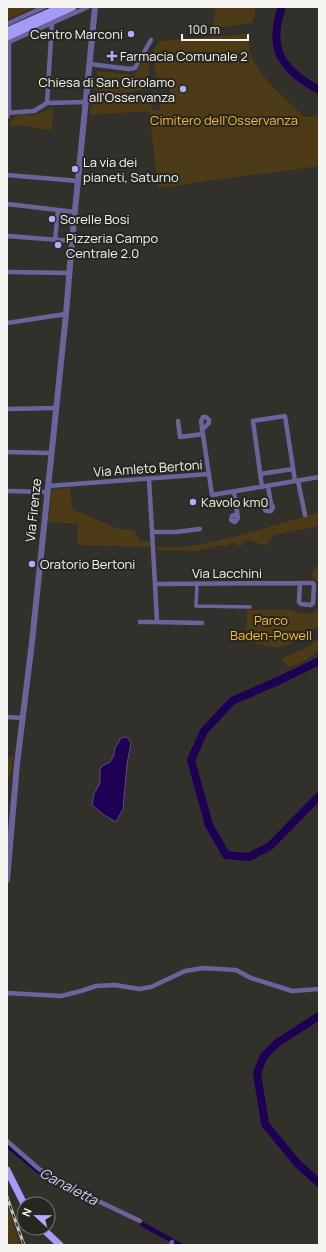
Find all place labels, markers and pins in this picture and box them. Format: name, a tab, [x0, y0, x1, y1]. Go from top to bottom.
place label: Centro Marconi	[30, 25, 123, 43]
marker: Centro Marconi	[126, 29, 136, 39]
place label: Farmacia Comunale 2	[120, 47, 248, 65]
marker: Farmacia Comunale 2	[107, 51, 117, 61]
place label: Chiesa di San Girolamo all'Osservanza	[38, 73, 175, 106]
marker: Chiesa di San Girolamo all'Osservanza	[178, 84, 188, 94]
place label: La via dei pianeti, Saturno	[83, 153, 179, 186]
marker: La via dei pianeti, Saturno	[70, 164, 80, 174]
place label: Sorelle Bosi	[60, 210, 130, 228]
marker: Sorelle Bosi	[47, 214, 57, 224]
place label: Pizzeria Campo Centrale 2.0	[66, 229, 159, 262]
marker: Pizzeria Campo Centrale 2.0	[53, 240, 63, 250]
place label: Kavolo km0	[201, 493, 269, 511]
marker: Kavolo km0	[188, 497, 198, 507]
place label: Oratorio Bertoni	[40, 555, 135, 573]
marker: Oratorio Bertoni	[27, 559, 37, 569]

